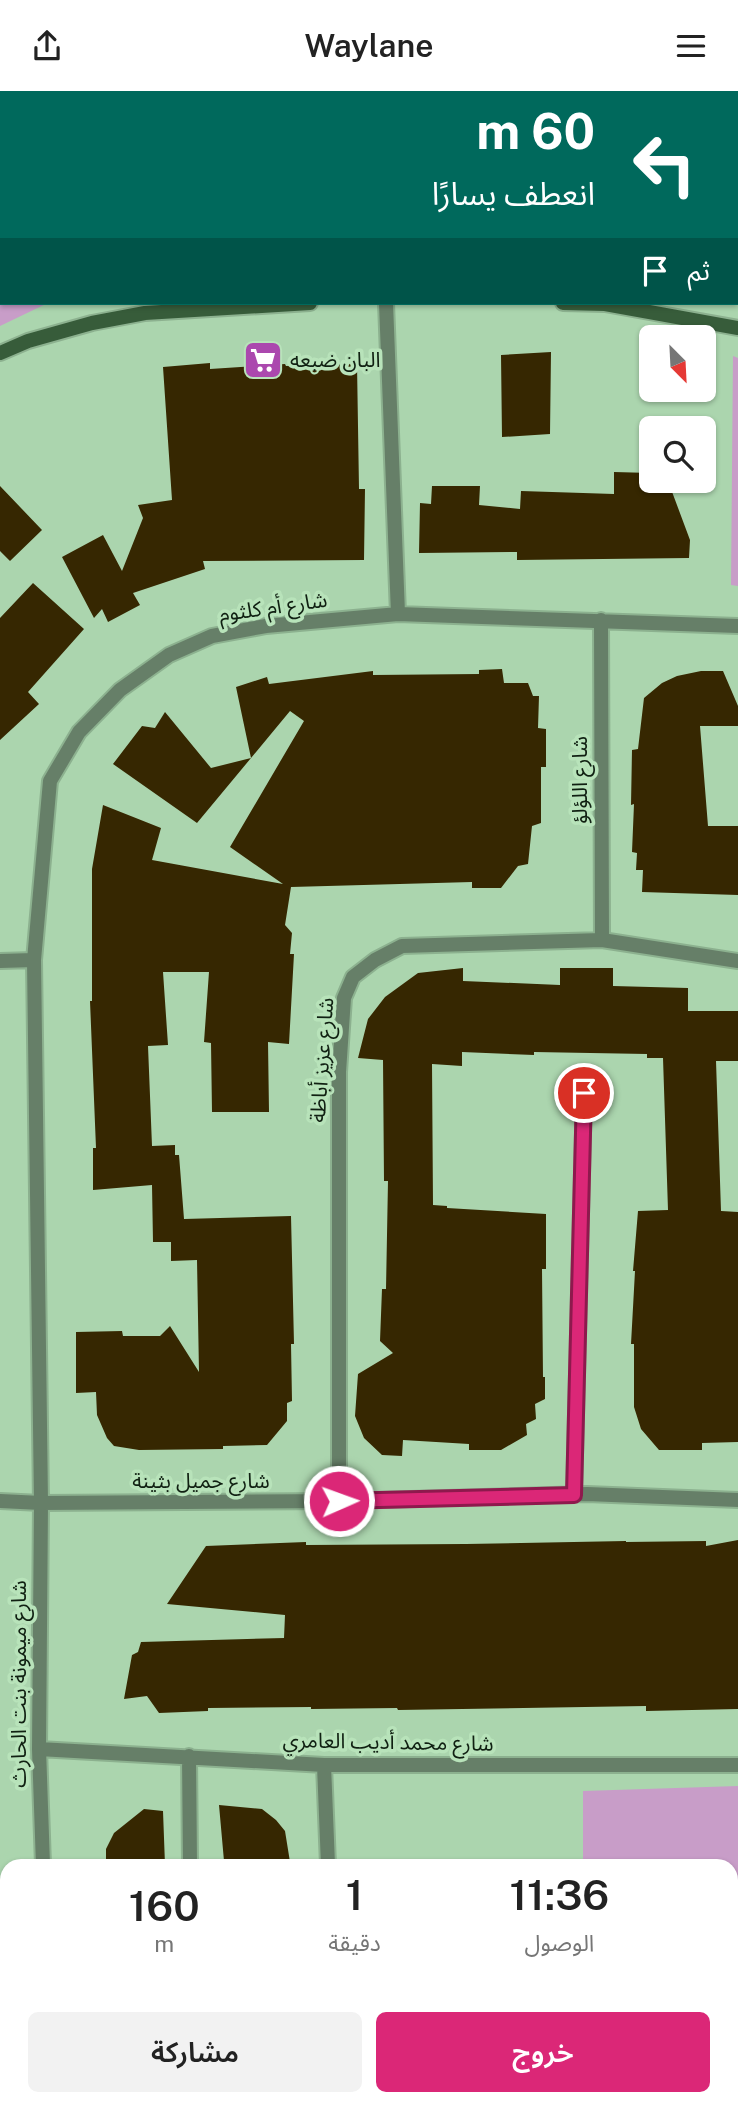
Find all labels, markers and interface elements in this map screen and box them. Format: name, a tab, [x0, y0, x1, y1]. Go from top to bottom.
icon: share	[28, 27, 66, 65]
text: Waylane	[304, 27, 434, 64]
icon: menu	[672, 27, 710, 65]
text: 60 m	[476, 102, 595, 160]
icon: left	[619, 119, 710, 210]
text: انعطف يسارًا	[432, 175, 595, 212]
icon: arrive	[636, 252, 674, 290]
text: ثم	[688, 255, 710, 286]
north arrow	[639, 325, 716, 403]
map controls	[639, 325, 716, 493]
supermarket icon: البان ضبعه	[242, 339, 284, 381]
place label: البان ضبعه	[290, 347, 381, 372]
button: search	[639, 416, 716, 493]
street label: شارع أم كلثوم	[217, 587, 329, 630]
street label: شارع اللؤلؤ	[567, 736, 595, 824]
street label: شارع عزيز أباظة	[305, 997, 341, 1123]
pin	[554, 1063, 614, 1123]
icon: arrive	[565, 1074, 603, 1112]
position arrow	[302, 1464, 376, 1538]
street label: شارع جميل بثينة	[132, 1468, 270, 1496]
street label: شارع ميمونة بنت الحارث	[6, 1580, 34, 1788]
street label: شارع محمد أديب العامري	[282, 1727, 494, 1760]
text: 1	[346, 1870, 363, 1919]
text: 11:36	[510, 1870, 609, 1919]
text: 160	[129, 1881, 200, 1930]
text: دقيقة	[328, 1929, 381, 1956]
text: الوصول	[524, 1929, 594, 1956]
text: m	[154, 1930, 174, 1957]
button: مشاركة	[28, 2012, 362, 2092]
button: خروج	[376, 2012, 710, 2092]

